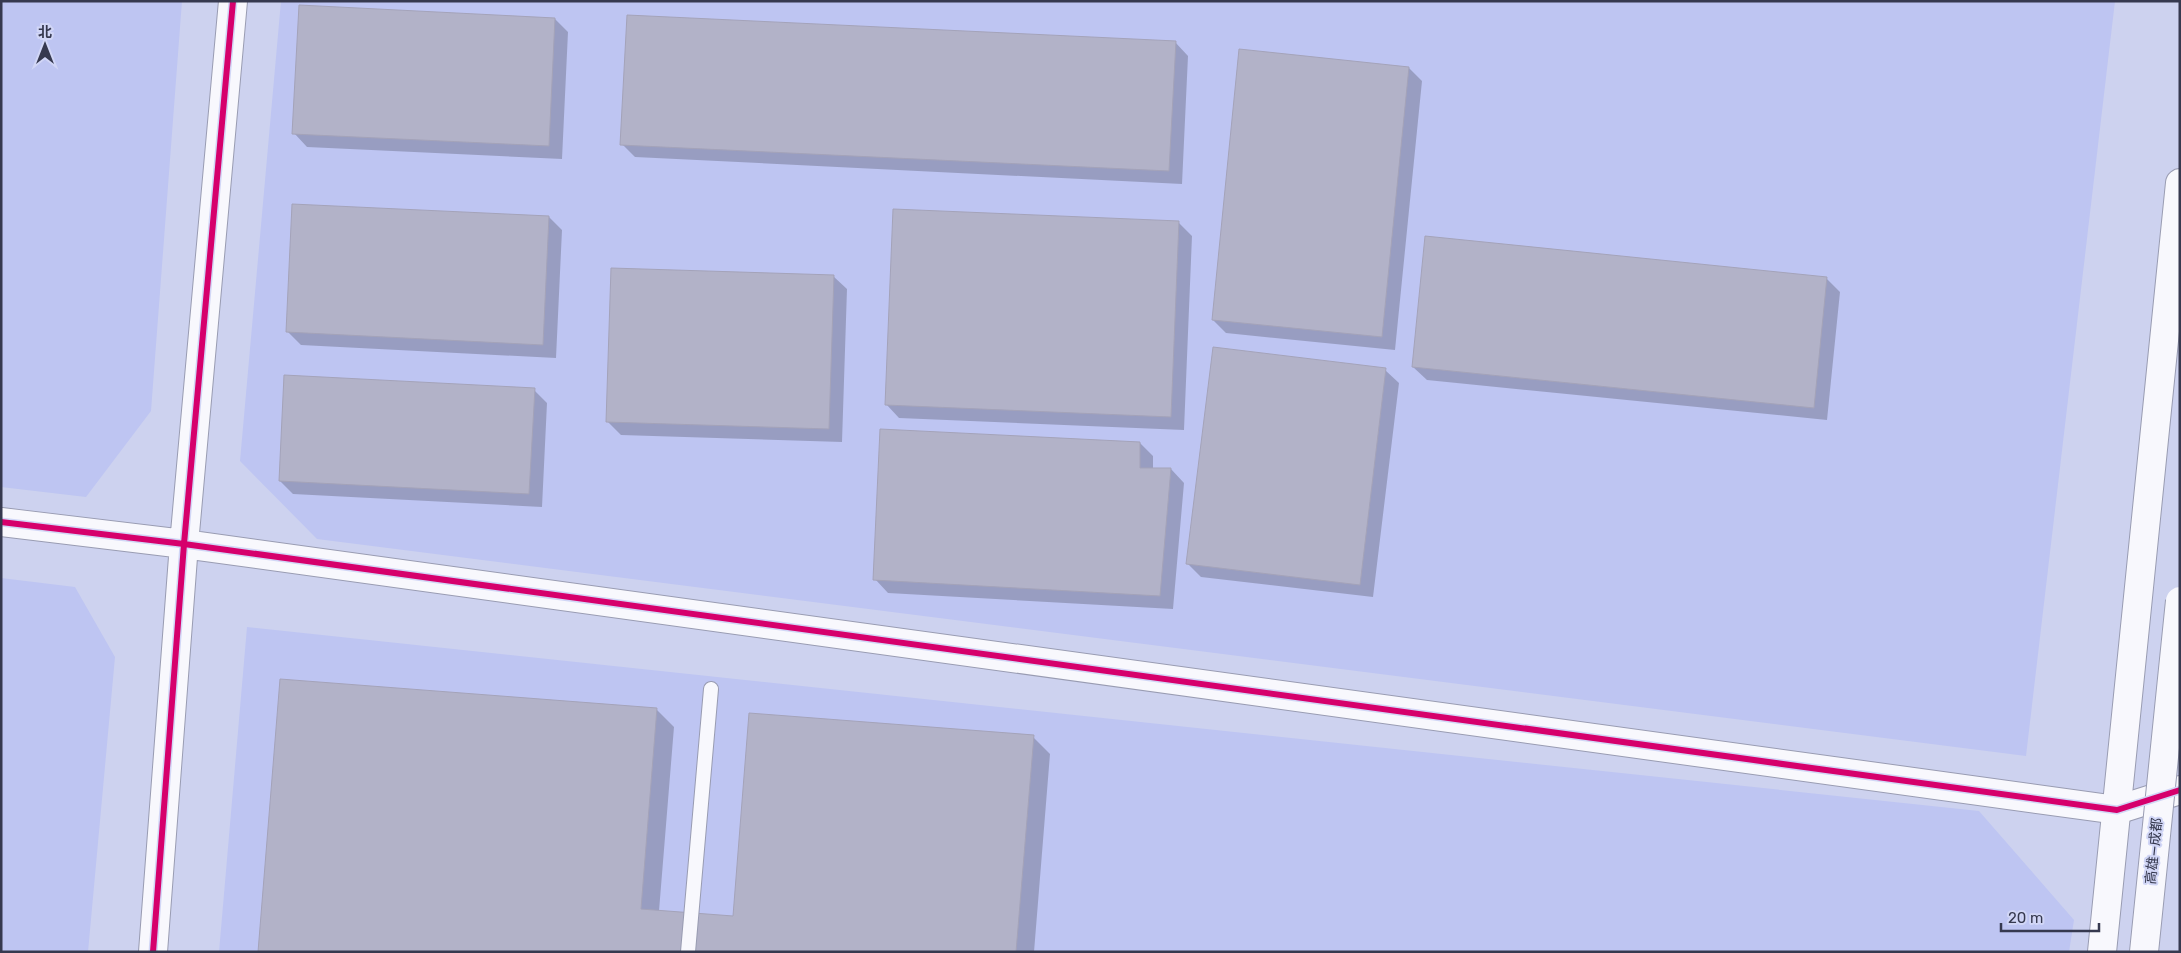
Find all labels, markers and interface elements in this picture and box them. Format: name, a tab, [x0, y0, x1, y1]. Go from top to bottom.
north arrow	[20, 20, 70, 70]
text: 北	[38, 24, 52, 41]
street label: 高雄—成都	[2142, 817, 2166, 885]
scale bar	[2001, 900, 2098, 932]
text: 20 m	[2008, 909, 2043, 927]

